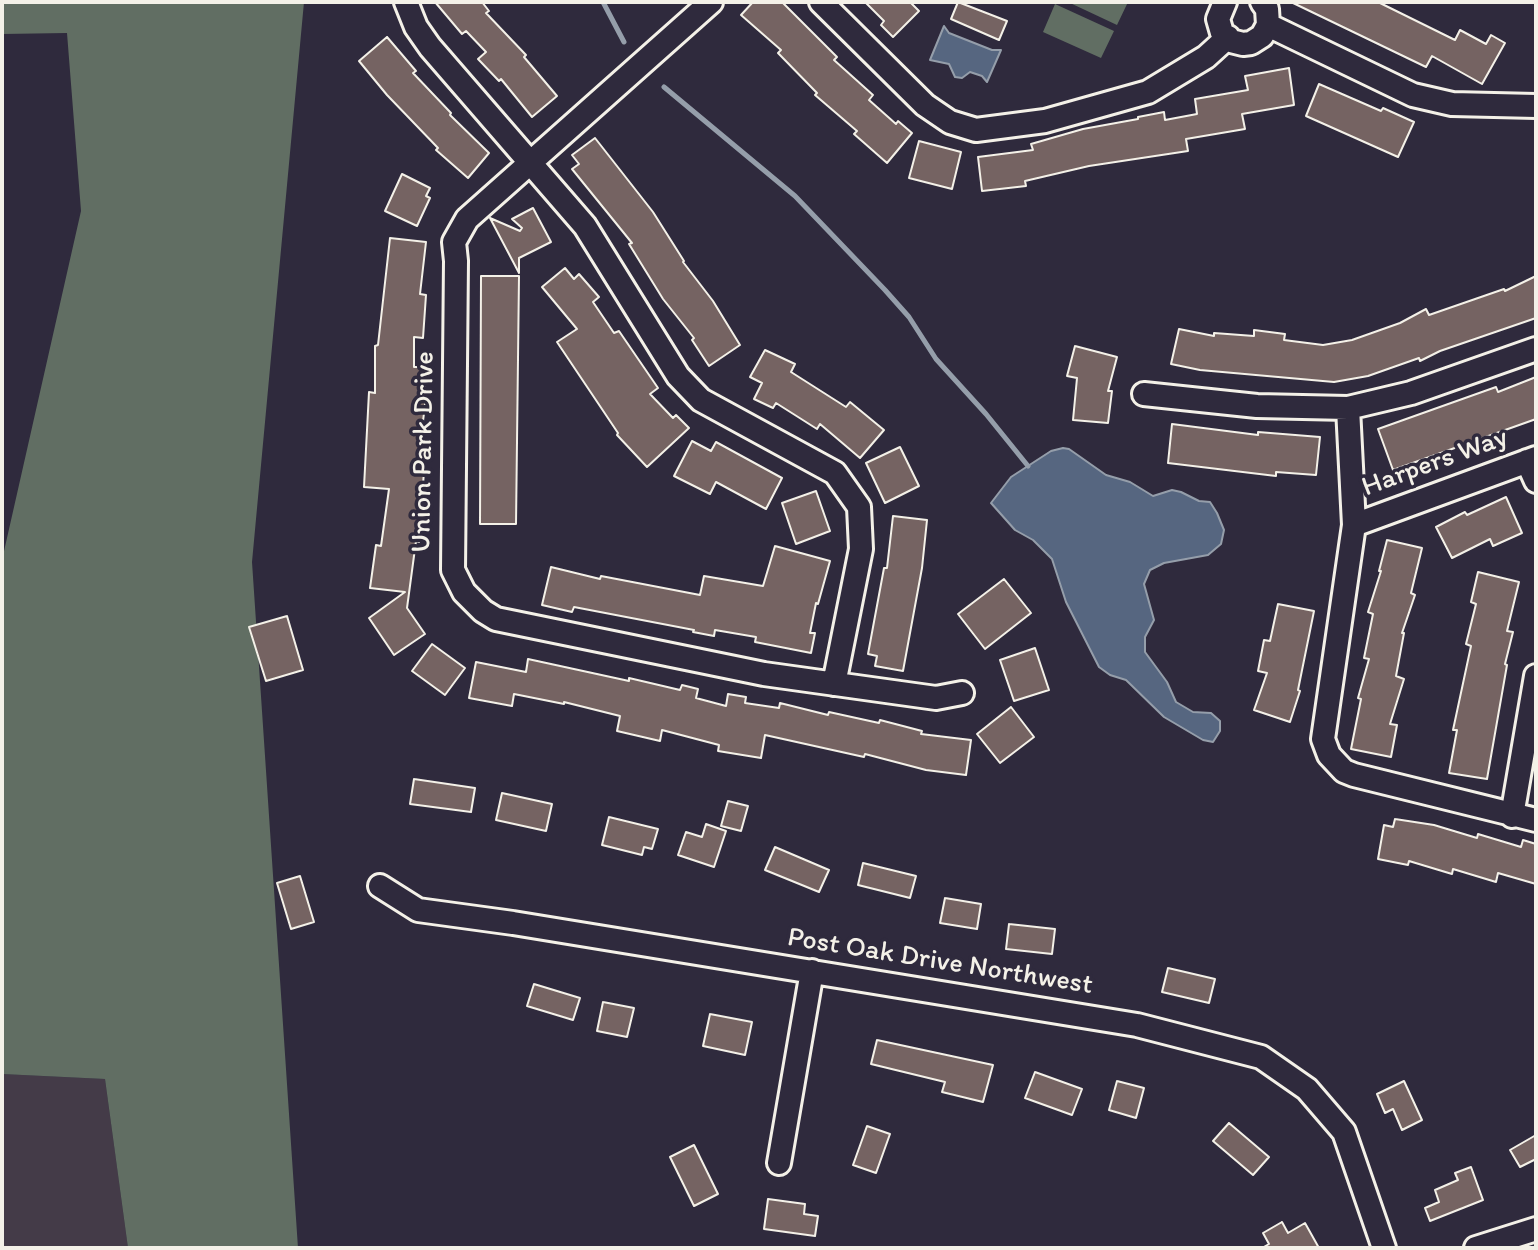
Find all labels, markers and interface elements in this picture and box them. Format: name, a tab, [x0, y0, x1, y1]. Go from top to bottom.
street label: Union Park Drive	[405, 351, 443, 553]
street label: Harpers Way	[1358, 421, 1512, 505]
street label: Post Oak Drive Northwest	[785, 921, 1095, 1003]

